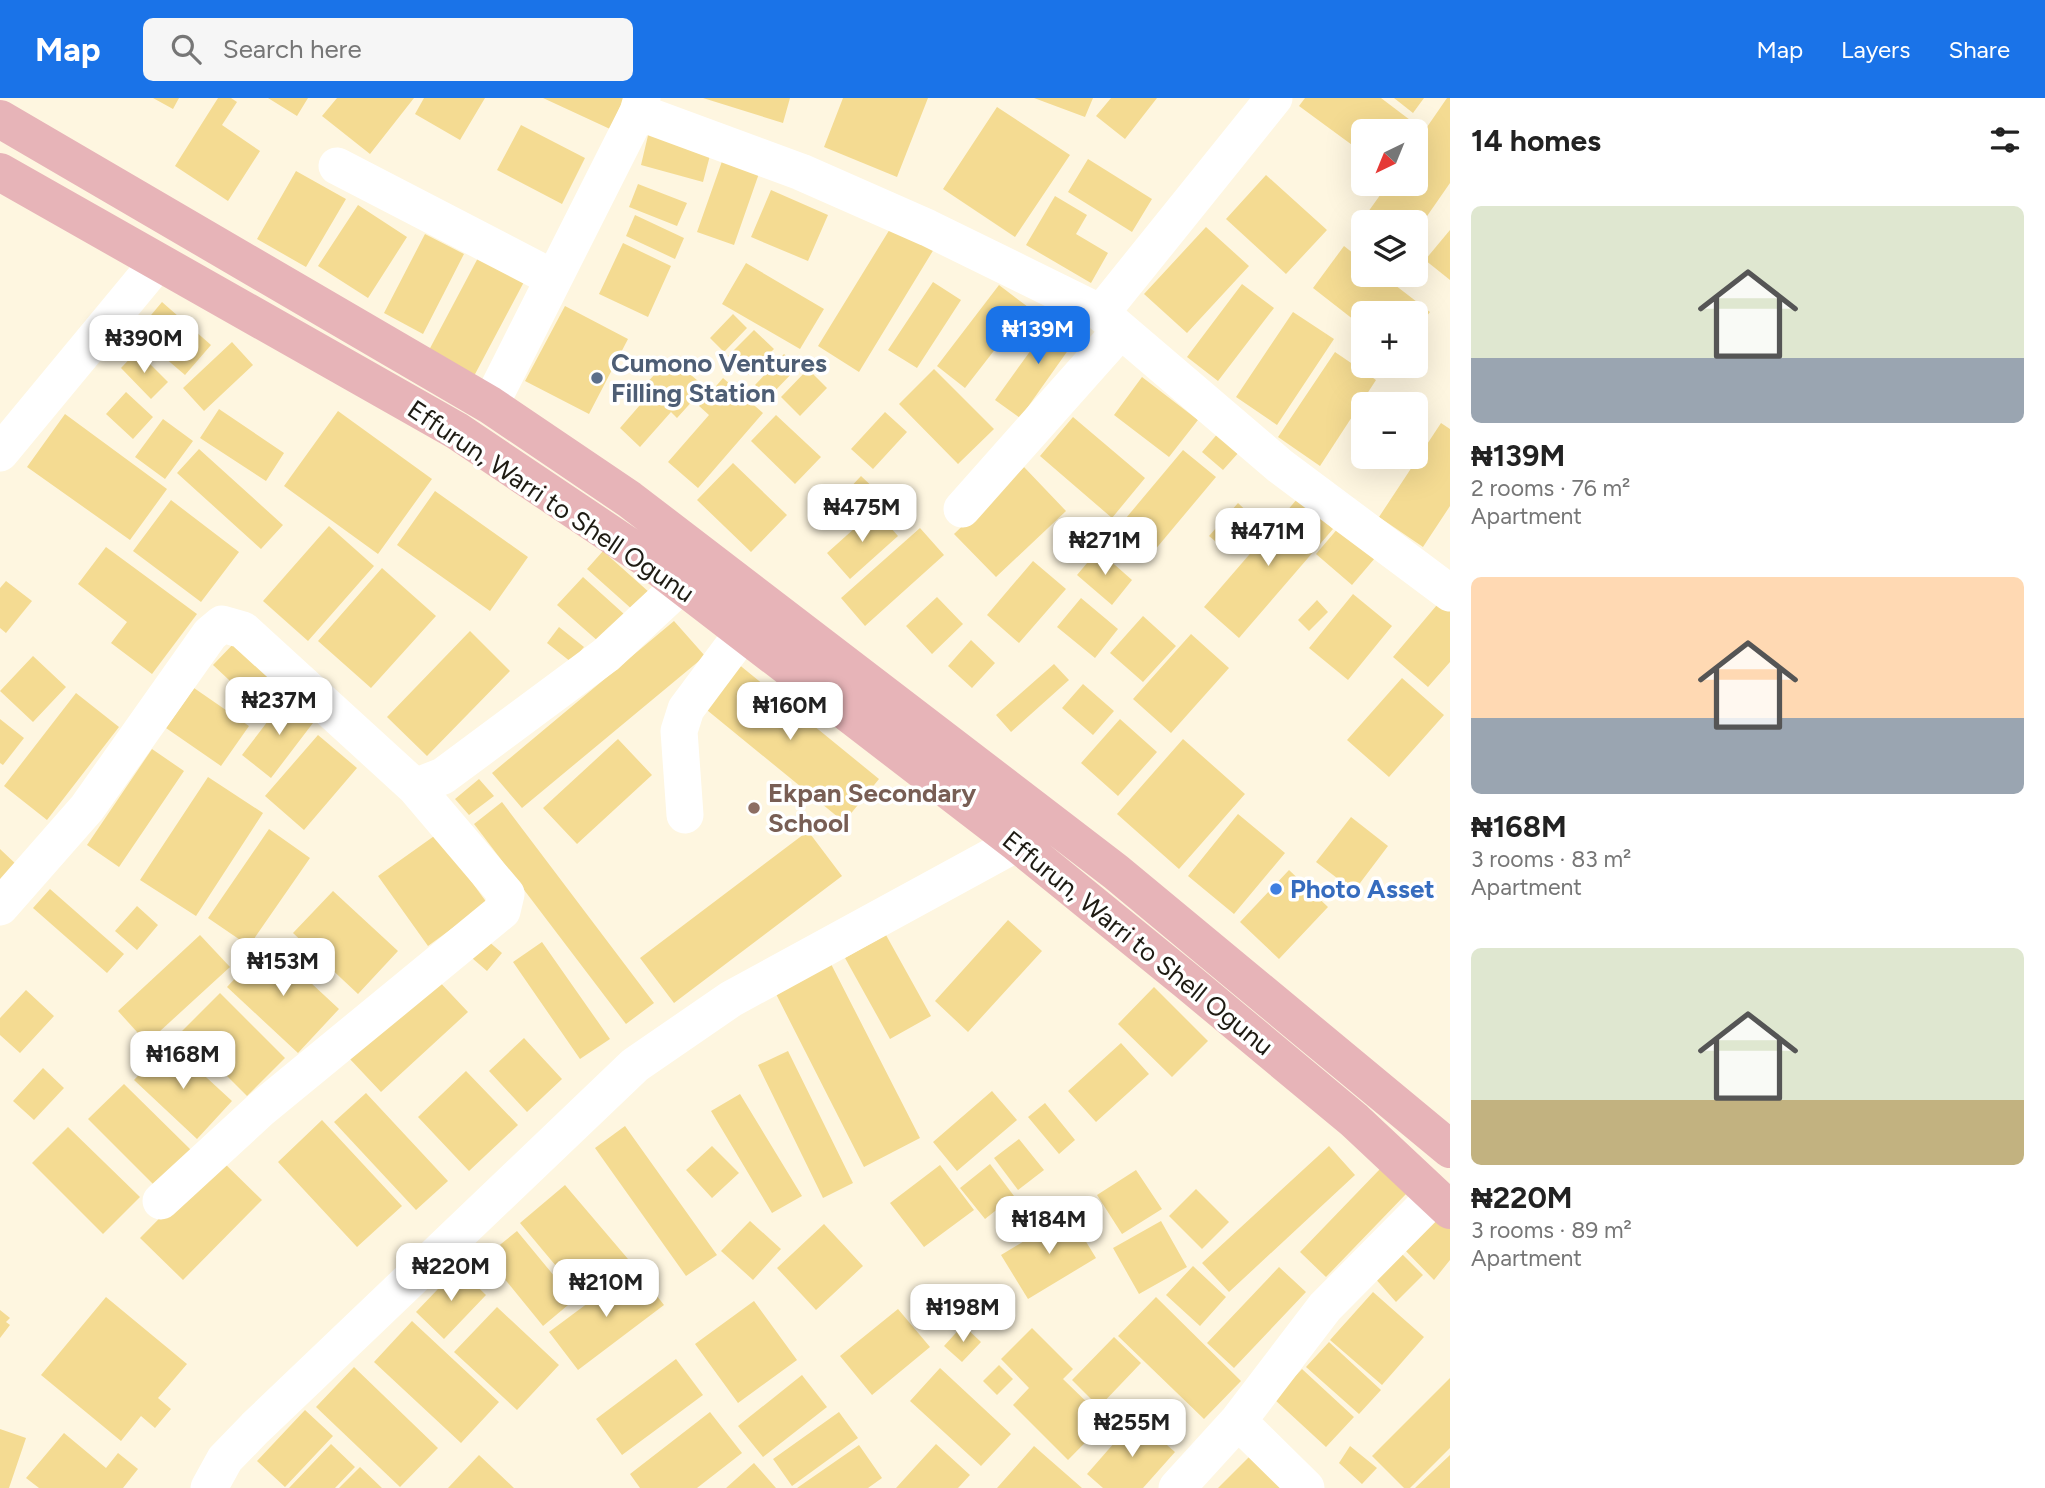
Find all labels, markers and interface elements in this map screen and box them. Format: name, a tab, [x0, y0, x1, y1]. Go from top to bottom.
search box	[143, 18, 633, 81]
text: Map	[35, 30, 101, 69]
icon: search	[167, 30, 205, 68]
text: Search here	[223, 33, 362, 65]
text: Map	[1756, 35, 1803, 64]
text: Layers	[1841, 35, 1910, 64]
text: Share	[1948, 35, 2010, 64]
north arrow	[1351, 119, 1428, 196]
map controls	[1351, 119, 1428, 469]
icon: filters	[1986, 121, 2024, 159]
text: 14 homes	[1471, 122, 1601, 159]
button: layers	[1351, 210, 1428, 287]
icon: home	[1685, 251, 1811, 377]
button: +	[1351, 301, 1428, 378]
pin: ₦139M	[989, 306, 1087, 366]
text: ₦139M	[1002, 315, 1074, 343]
pin: ₦390M	[95, 316, 193, 375]
text: ₦390M	[105, 324, 183, 352]
place label: Cumono Ventures Filling Station	[611, 347, 827, 409]
marker: Cumono Ventures Filling Station	[589, 370, 605, 386]
button: −	[1351, 392, 1428, 469]
street label: Effurun, Warri to Shell Ogunu	[401, 393, 701, 609]
text: ₦139M	[1471, 437, 1565, 474]
text: 2 rooms · 76 m²	[1471, 474, 1630, 502]
pin: ₦475M	[813, 484, 911, 544]
text: ₦475M	[823, 493, 901, 521]
text: Apartment	[1471, 502, 1582, 530]
pin: ₦471M	[1219, 508, 1317, 568]
text: ₦471M	[1231, 517, 1305, 545]
pin: ₦271M	[1056, 518, 1154, 577]
text: ₦271M	[1069, 526, 1141, 554]
icon: home	[1685, 622, 1811, 748]
pin: ₦237M	[230, 678, 328, 737]
pin: ₦160M	[741, 682, 839, 742]
text: ₦237M	[241, 686, 317, 714]
text: ₦160M	[753, 691, 827, 719]
place label: Ekpan Secondary School	[768, 777, 976, 839]
marker: Ekpan Secondary School	[746, 800, 762, 816]
text: ₦168M	[1471, 808, 1567, 845]
street label: Effurun, Warri to Shell Ogunu	[996, 824, 1280, 1062]
text: 3 rooms · 83 m²	[1471, 845, 1631, 873]
place label: Photo Asset	[1290, 873, 1435, 905]
text: Apartment	[1471, 873, 1582, 901]
marker: Photo Asset	[1268, 881, 1284, 897]
pin: ₦153M	[234, 939, 332, 998]
text: ₦153M	[247, 947, 319, 975]
icon: home	[1685, 993, 1811, 1119]
pin: ₦168M	[134, 1032, 232, 1091]
text: ₦168M	[146, 1040, 220, 1068]
text: ₦220M	[1471, 1179, 1573, 1216]
pin: ₦184M	[1000, 1196, 1098, 1256]
text: ₦184M	[1012, 1205, 1086, 1233]
text: 3 rooms · 89 m²	[1471, 1216, 1632, 1244]
pin: ₦220M	[402, 1244, 500, 1303]
text: Apartment	[1471, 1244, 1582, 1272]
text: ₦220M	[412, 1252, 490, 1280]
pin: ₦210M	[557, 1260, 655, 1319]
text: ₦210M	[569, 1268, 643, 1296]
pin: ₦198M	[914, 1284, 1012, 1344]
text: ₦198M	[926, 1293, 1000, 1321]
pin: ₦255M	[1083, 1400, 1181, 1459]
text: ₦255M	[1094, 1408, 1170, 1436]

